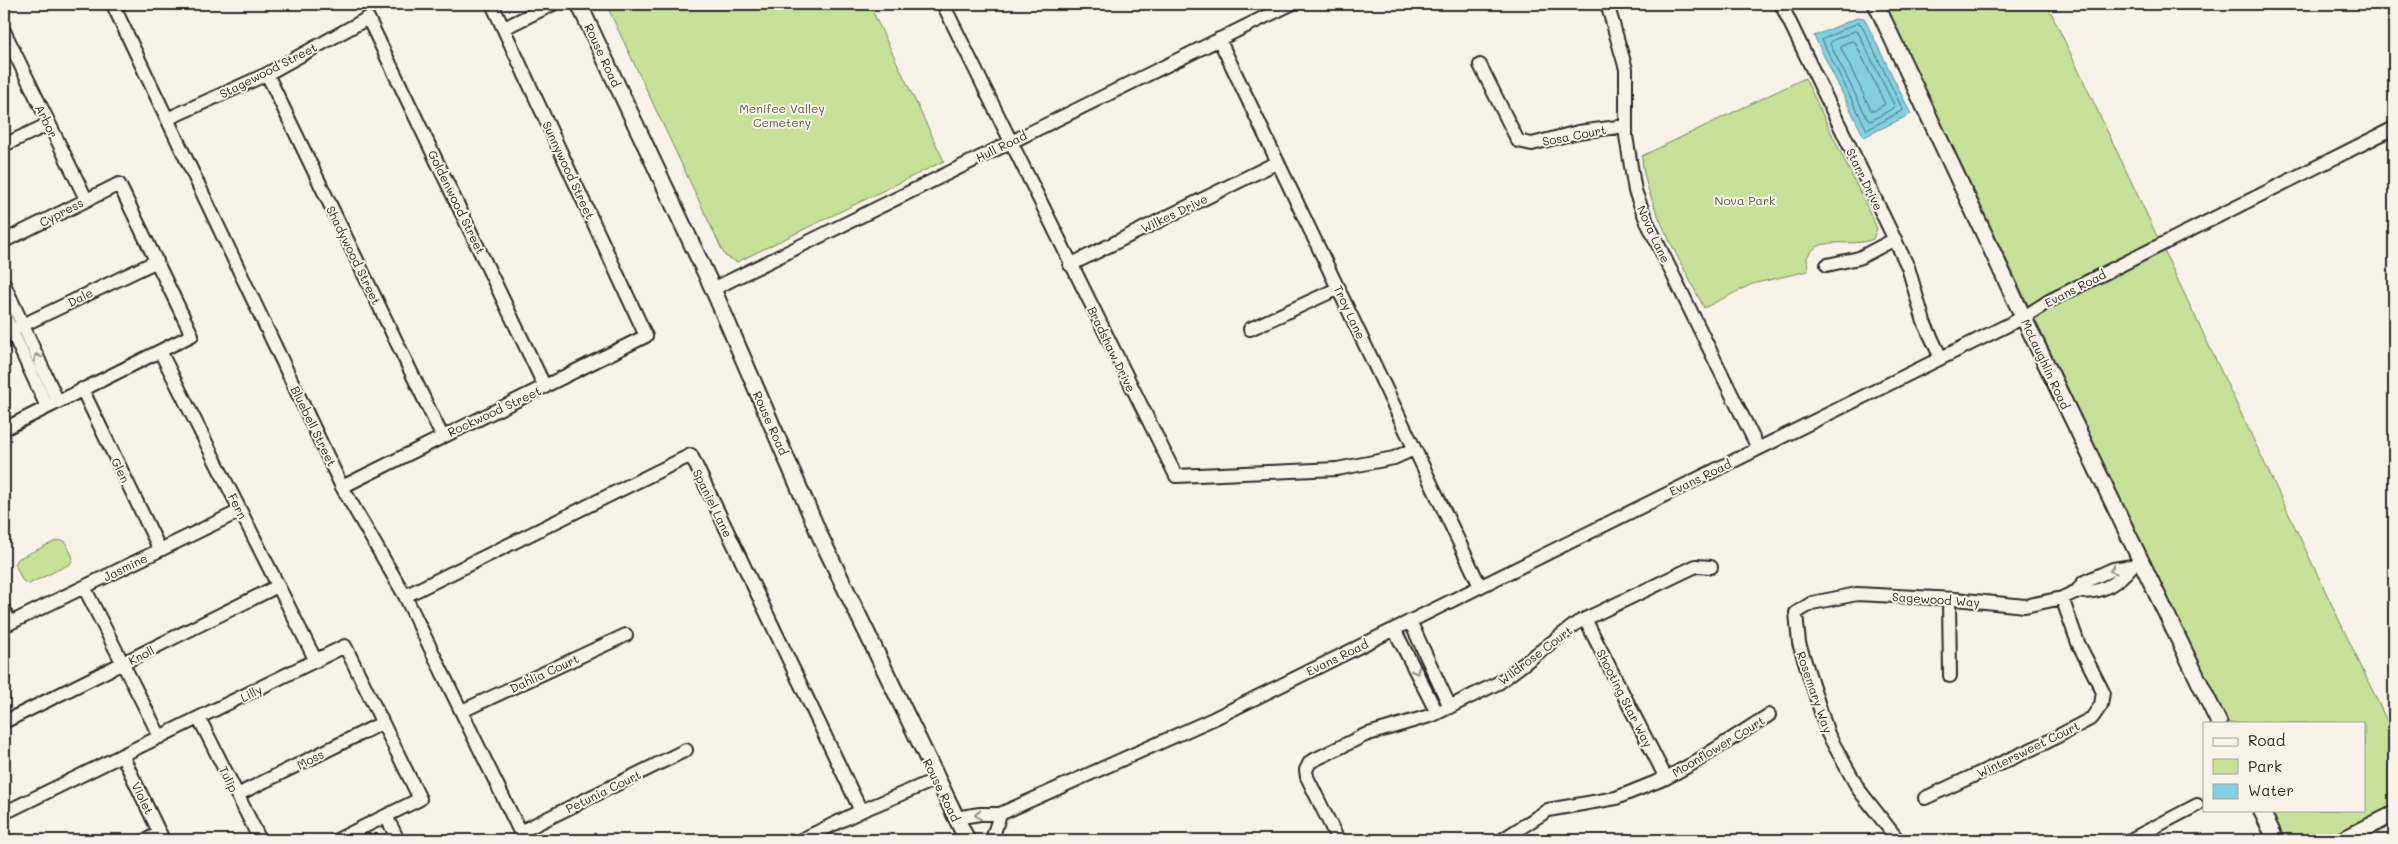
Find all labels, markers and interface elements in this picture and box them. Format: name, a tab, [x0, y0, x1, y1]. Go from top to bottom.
street label: Rouse Road	[581, 21, 625, 90]
street label: Stagewood Street	[217, 39, 319, 101]
park label: Menifee Valley Cemetery	[739, 100, 825, 130]
street label: Arbor	[32, 102, 62, 140]
street label: Sunnywood Street	[539, 119, 599, 221]
street label: Sosa Court	[1541, 121, 1607, 149]
street label: Hull Road	[973, 127, 1030, 165]
street label: Starr Drive	[1843, 145, 1887, 213]
street label: Goldenwood Street	[425, 147, 489, 257]
street label: Wilkes Drive	[1138, 190, 1210, 236]
park label: Nova Park	[1715, 192, 1775, 208]
street label: Cypress	[36, 194, 86, 230]
street label: Shadywood Street	[323, 203, 385, 307]
street label: Nova Lane	[1634, 203, 1674, 265]
street label: Evans Road	[2042, 266, 2109, 310]
street label: Troy Lane	[1331, 282, 1369, 342]
street label: Dale	[65, 284, 95, 310]
street label: Bradshaw Drive	[1084, 303, 1140, 395]
street label: McLaughlin Road	[2018, 316, 2074, 412]
one-way arrow	[33, 353, 44, 362]
street label: Rockwood Street	[445, 382, 543, 440]
street label: Bluebell Street	[288, 383, 340, 469]
street label: Rouse Road	[750, 389, 792, 458]
street label: Glen	[108, 455, 134, 485]
street label: Evans Road	[1666, 455, 1734, 499]
street label: Spaniel Lane	[690, 466, 736, 540]
street label: Fern	[225, 490, 251, 522]
street label: Jasmine	[100, 549, 150, 585]
one-way arrow	[2109, 565, 2118, 575]
street label: Sagewood Way	[1892, 588, 1980, 610]
street label: Wildrose Court	[1495, 622, 1575, 688]
street label: Evans Road	[1303, 635, 1371, 679]
street label: Knoll	[125, 642, 157, 668]
street label: Shooting Star Way	[1593, 646, 1657, 750]
street label: Rosemary Way	[1794, 649, 1836, 735]
street label: Dahlia Court	[507, 650, 581, 696]
one-way arrow	[1410, 666, 1420, 675]
street label: Lilly	[237, 681, 265, 705]
street label: Moonflower Court	[1669, 712, 1767, 780]
street label: Wintersweet Court	[1974, 717, 2082, 781]
legend	[2203, 722, 2366, 812]
text: Road	[2248, 730, 2285, 750]
street label: Moss	[294, 745, 326, 773]
street label: Rouse Road	[920, 756, 964, 825]
text: Park	[2248, 756, 2282, 776]
street label: Tulip	[216, 763, 242, 795]
street label: Petunia Court	[563, 766, 643, 816]
street label: Violet	[128, 779, 158, 817]
text: Water	[2248, 780, 2294, 800]
one-way arrow	[973, 809, 981, 820]

